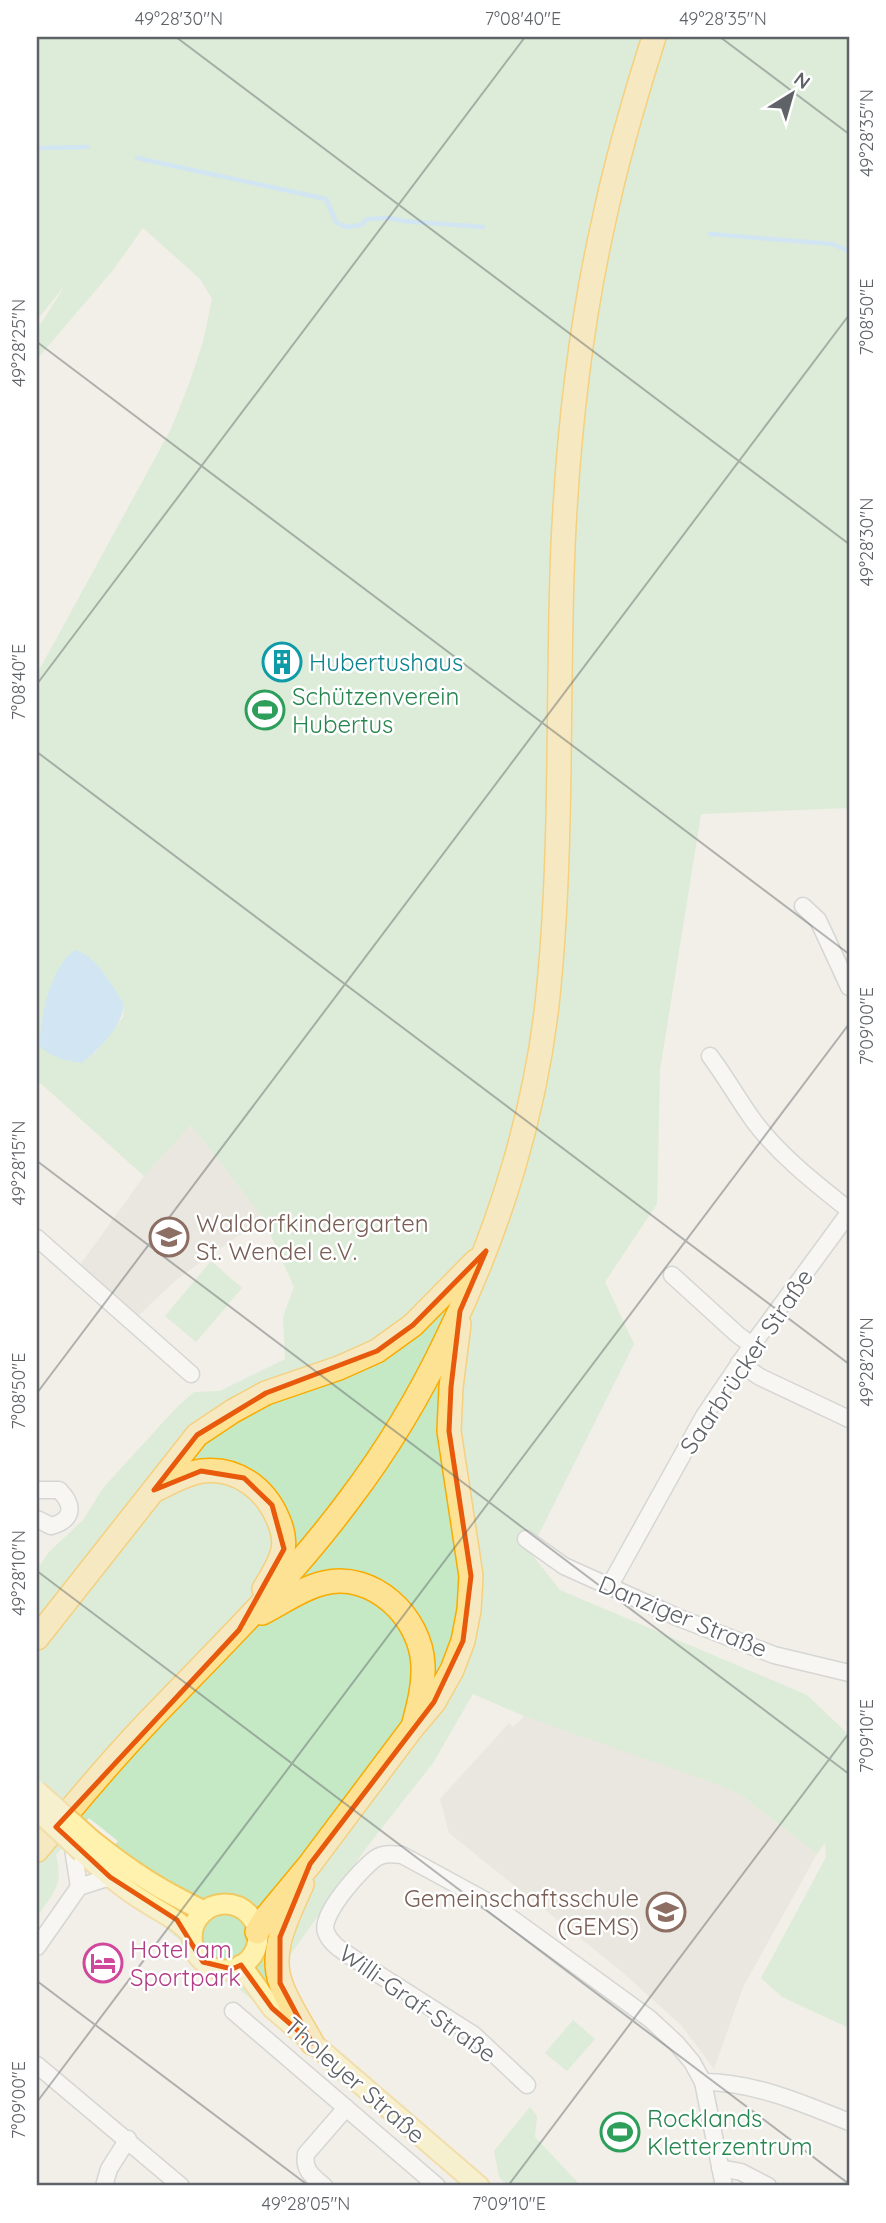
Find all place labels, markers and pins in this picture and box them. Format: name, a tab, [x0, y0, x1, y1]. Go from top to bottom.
building icon: Hubertushaus	[261, 641, 303, 683]
place label: Hubertushaus	[309, 647, 463, 677]
place label: Schützenverein Hubertus	[292, 681, 459, 739]
sports icon: Schützenverein Hubertus	[244, 689, 286, 731]
place label: Waldorfkindergarten St. Wendel e.V.	[196, 1208, 429, 1266]
school or university icon: Waldorfkindergarten St. Wendel e.V.	[148, 1216, 190, 1258]
place label: Gemeinschaftsschule (GEMS)	[404, 1883, 639, 1941]
school or university icon: Gemeinschaftsschule (GEMS)	[645, 1891, 687, 1933]
place label: Hotel am Sportpark	[130, 1934, 241, 1992]
hotel icon: Hotel am Sportpark	[82, 1942, 124, 1984]
place label: Rocklands Kletterzentrum	[647, 2103, 813, 2161]
sports icon: Rocklands Kletterzentrum	[599, 2111, 641, 2153]

